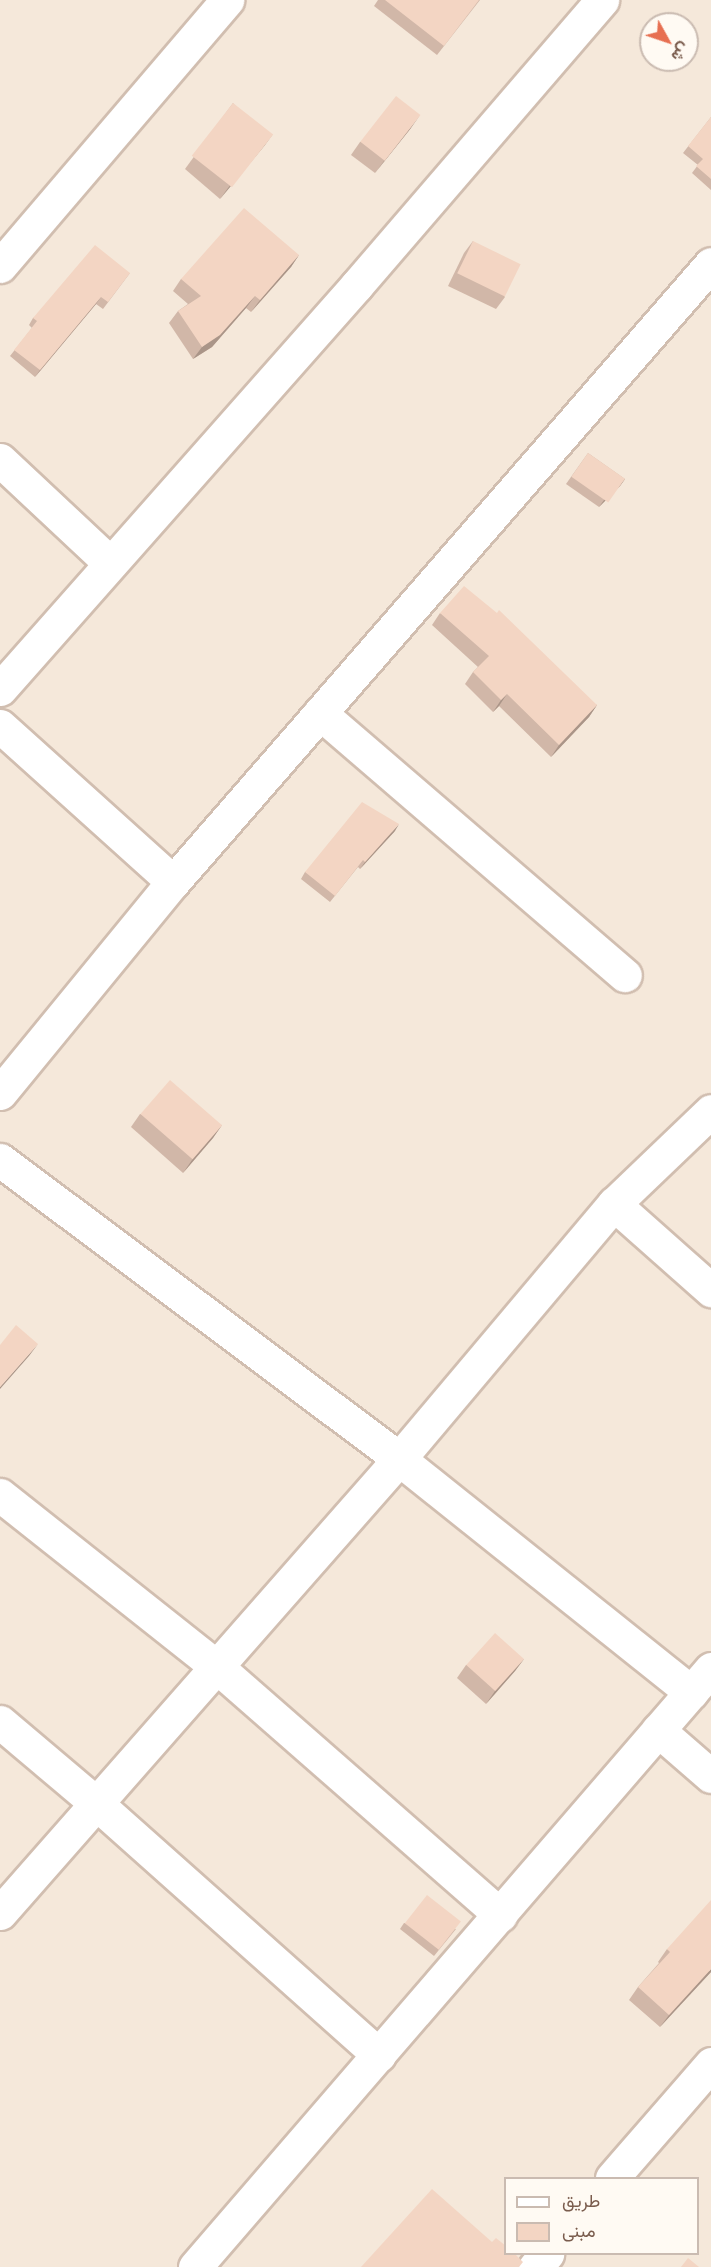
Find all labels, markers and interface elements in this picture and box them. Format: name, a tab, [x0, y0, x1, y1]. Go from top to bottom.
north arrow	[639, 12, 699, 72]
text: ش	[667, 38, 696, 67]
legend	[504, 2177, 699, 2255]
text: طريق	[562, 2188, 600, 2213]
text: مبنى	[562, 2218, 596, 2243]

